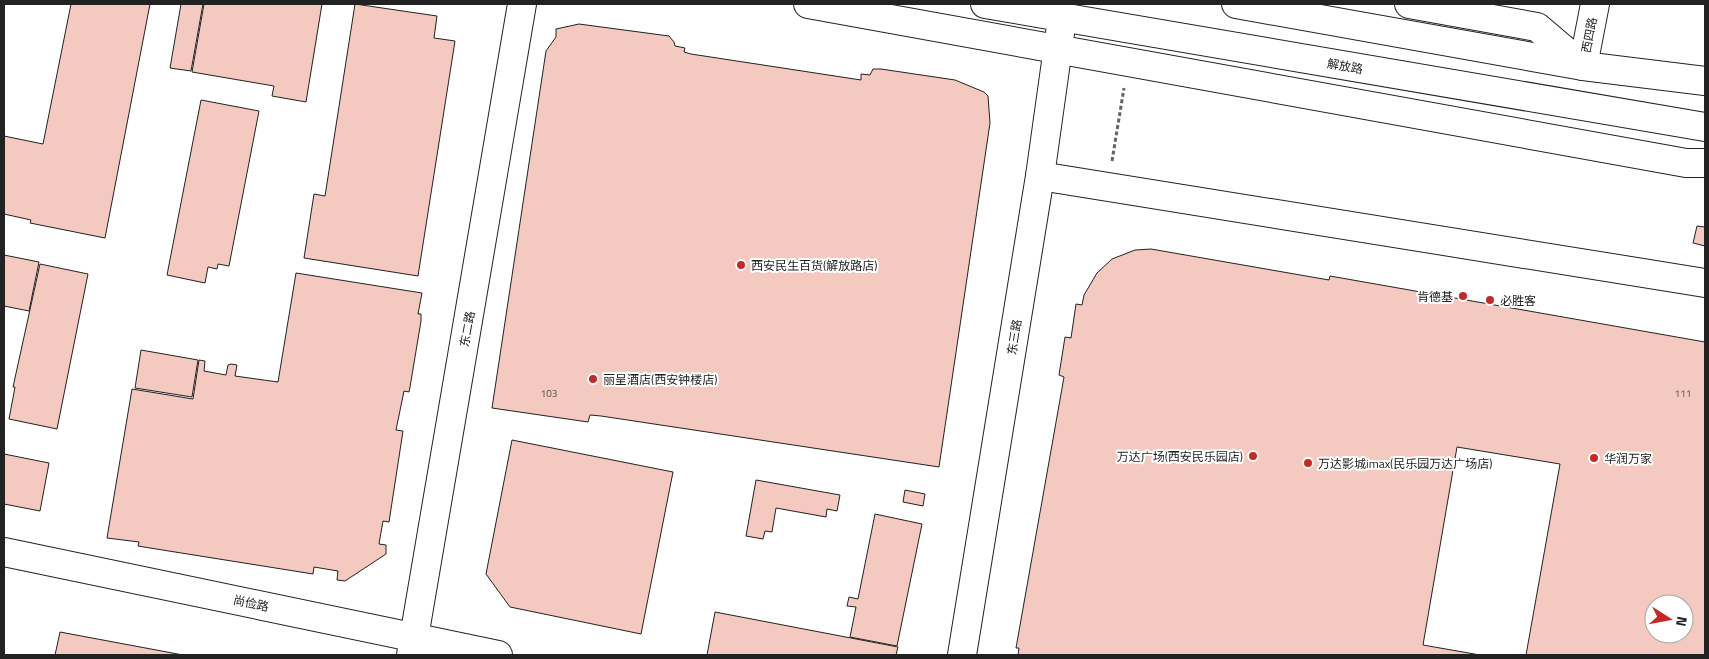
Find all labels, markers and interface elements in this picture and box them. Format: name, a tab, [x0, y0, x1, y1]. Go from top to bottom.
street label: 西四路	[1576, 16, 1602, 54]
street label: 解放路	[1326, 54, 1364, 78]
place label: 西安民生百货(解放路店)	[751, 256, 877, 275]
marker: 西安民生百货(解放路店)	[735, 259, 747, 271]
place label: 肯德基	[1417, 287, 1453, 306]
marker: 肯德基	[1457, 290, 1469, 302]
place label: 必胜客	[1500, 291, 1536, 310]
marker: 必胜客	[1484, 294, 1496, 306]
street label: 东二路	[455, 310, 479, 348]
street label: 东三路	[1002, 318, 1026, 356]
place label: 丽呈酒店(西安钟楼店)	[603, 370, 717, 389]
marker: 丽呈酒店(西安钟楼店)	[587, 373, 599, 385]
house number: 103	[541, 386, 557, 401]
house number: 111	[1675, 386, 1691, 401]
place label: 万达广场(西安民乐园店)	[1117, 447, 1243, 466]
place label: 华润万家	[1604, 449, 1652, 468]
marker: 万达广场(西安民乐园店)	[1247, 450, 1259, 462]
marker: 华润万家	[1588, 452, 1600, 464]
place label: 万达影城imax(民乐园万达广场店)	[1318, 454, 1492, 473]
marker: 万达影城imax(民乐园万达广场店)	[1302, 457, 1314, 469]
street label: 尚俭路	[231, 590, 271, 616]
north arrow	[1644, 594, 1694, 644]
text: N	[1671, 615, 1693, 628]

